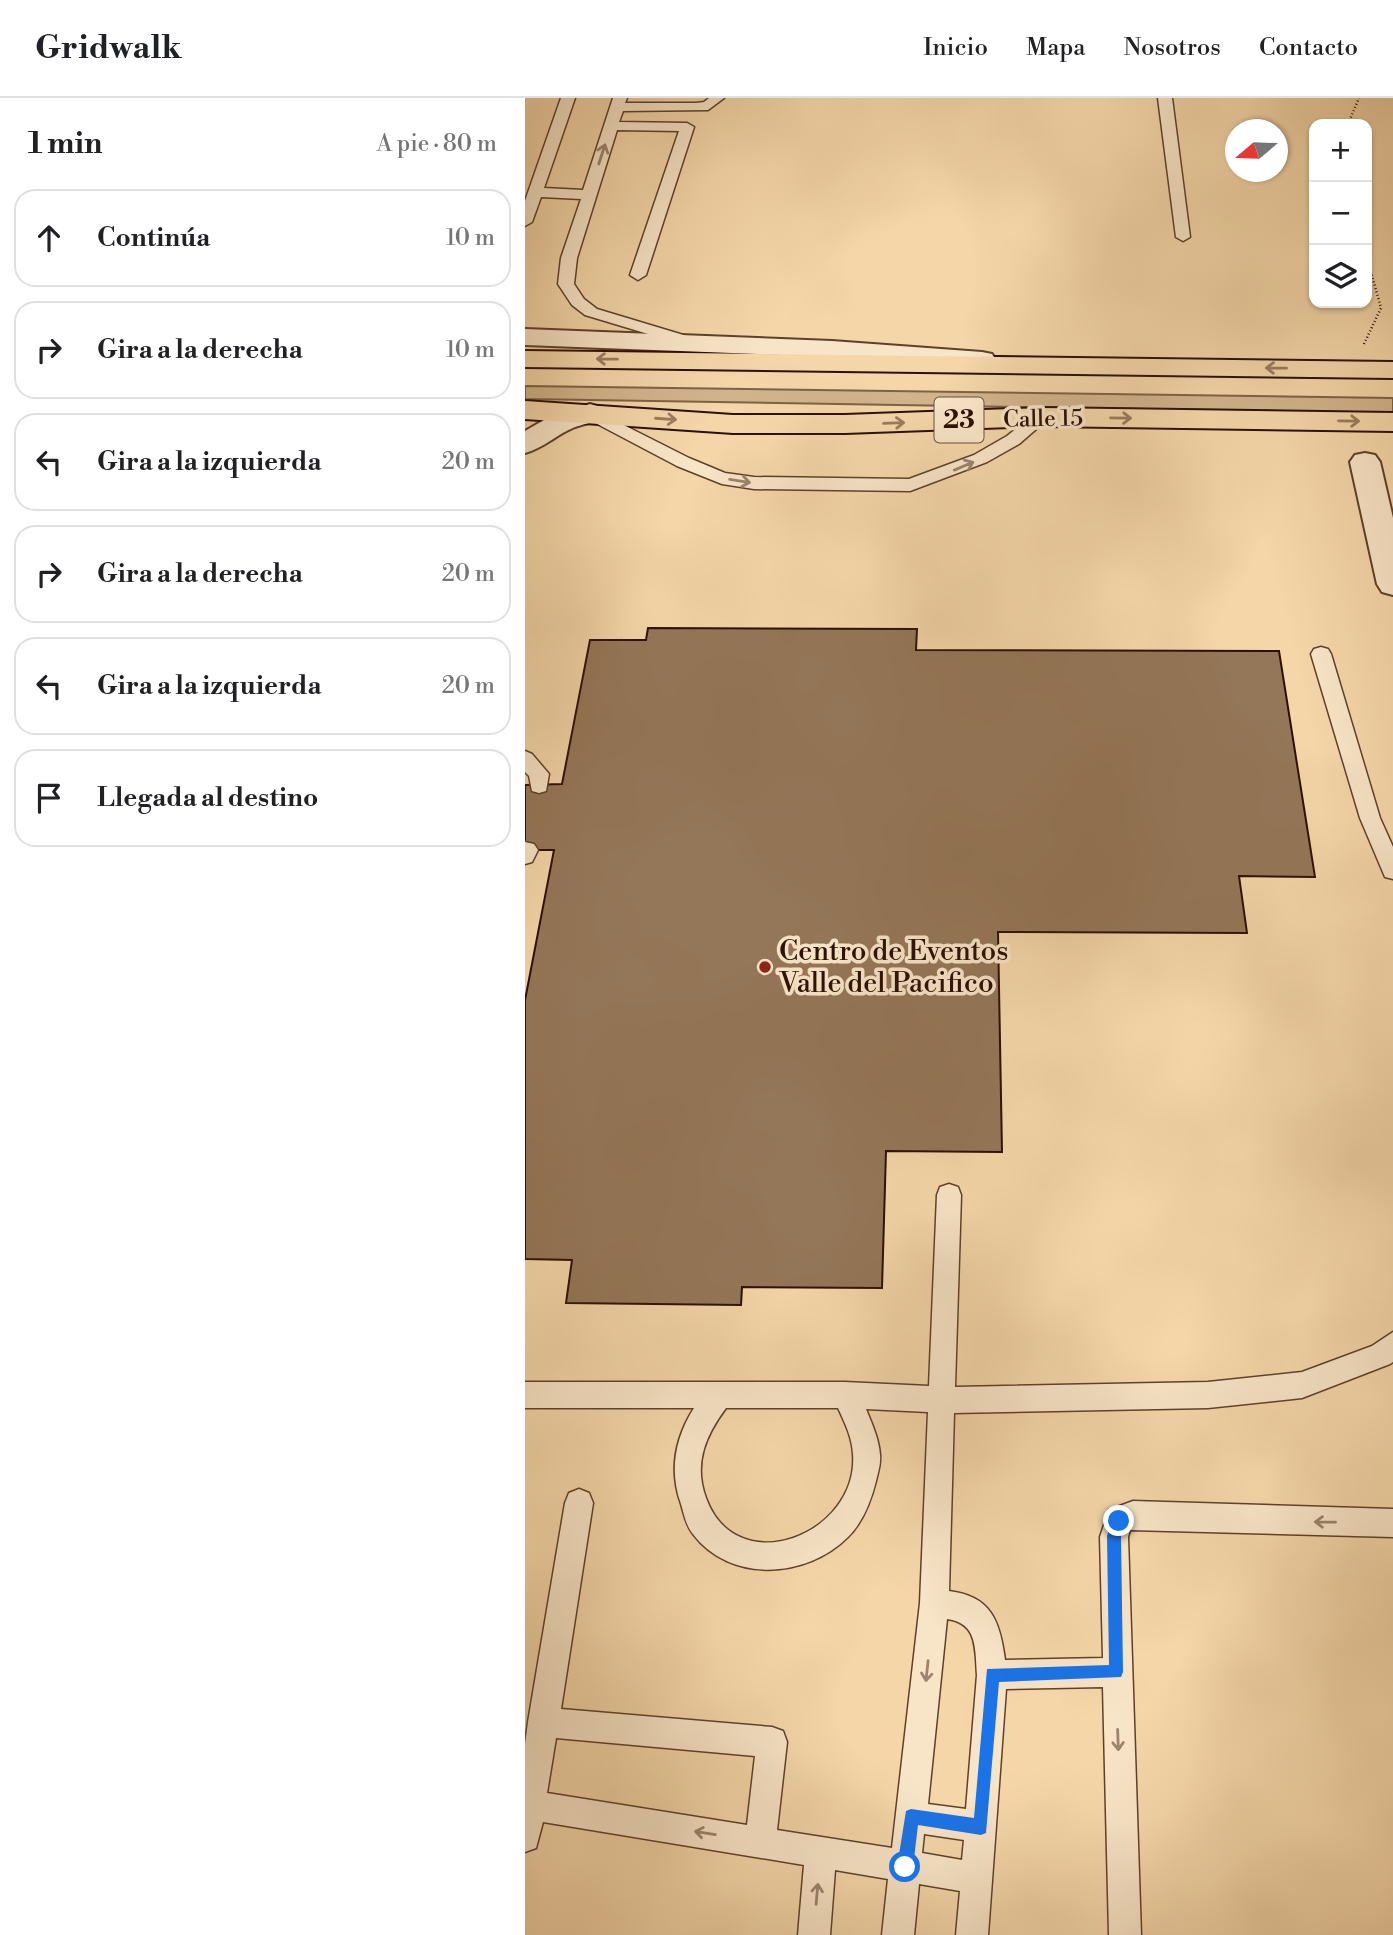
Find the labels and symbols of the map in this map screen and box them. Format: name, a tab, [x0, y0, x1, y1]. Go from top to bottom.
north arrow	[1225, 119, 1288, 182]
one-way arrow	[596, 143, 609, 165]
one-way arrow	[596, 353, 619, 366]
one-way arrow	[1265, 361, 1288, 375]
road number: 23	[935, 398, 983, 442]
street label: Calle 15	[1003, 404, 1083, 434]
one-way arrow	[1109, 411, 1132, 425]
one-way arrow	[655, 413, 677, 426]
one-way arrow	[1337, 414, 1360, 428]
one-way arrow	[882, 416, 905, 429]
one-way arrow	[953, 458, 974, 471]
one-way arrow	[728, 475, 751, 488]
place label: Centro de Eventos Valle del Pacifico	[778, 934, 1008, 1001]
marker: Centro de Eventos Valle del Pacifico	[757, 959, 773, 975]
route end	[1103, 1505, 1134, 1536]
one-way arrow	[1314, 1515, 1337, 1528]
one-way arrow	[920, 1659, 933, 1682]
one-way arrow	[1112, 1728, 1125, 1751]
one-way arrow	[694, 1826, 717, 1839]
route start	[889, 1851, 920, 1882]
one-way arrow	[811, 1883, 824, 1905]

